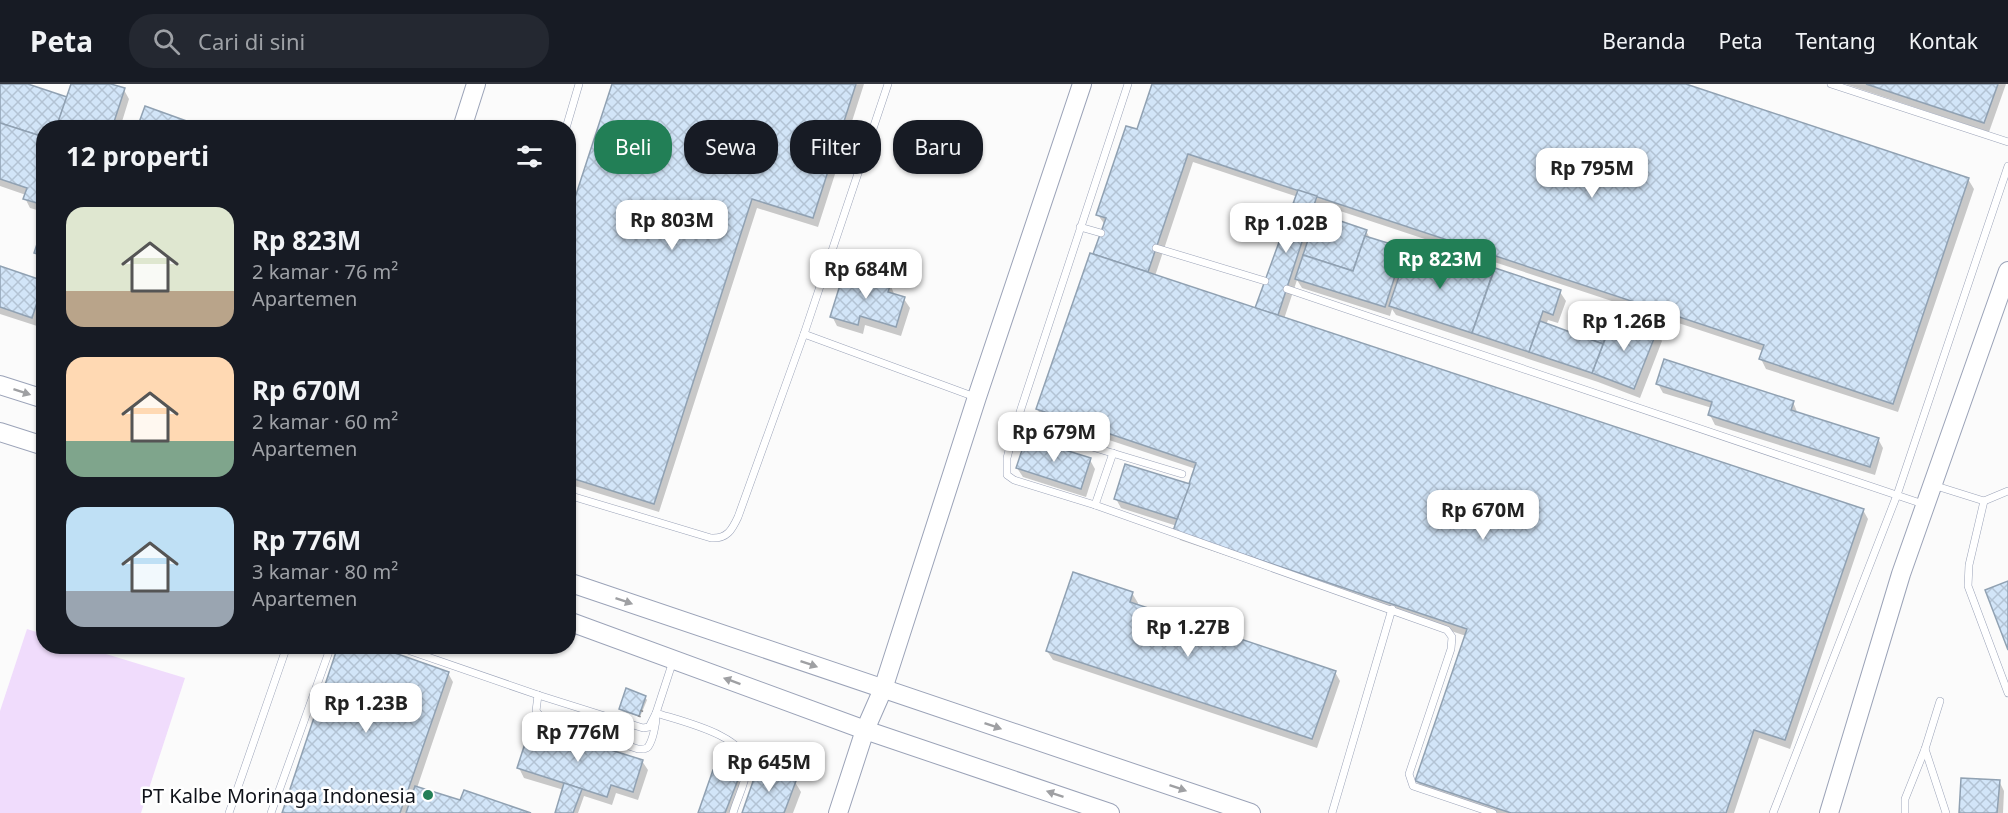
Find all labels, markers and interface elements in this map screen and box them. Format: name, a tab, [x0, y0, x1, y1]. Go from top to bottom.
search box	[129, 14, 549, 68]
text: Peta	[30, 22, 93, 60]
icon: search	[150, 25, 183, 58]
text: Cari di sini	[198, 26, 305, 56]
text: Beranda	[1602, 27, 1686, 55]
text: Peta	[1719, 27, 1762, 55]
text: Tentang	[1795, 27, 1876, 55]
text: Kontak	[1909, 27, 1978, 55]
chip: Beli	[594, 120, 672, 174]
chip: Sewa	[684, 120, 778, 174]
chip: Filter	[790, 120, 881, 174]
chip: Baru	[893, 120, 983, 174]
text: 12 properti	[66, 138, 209, 174]
icon: filters	[513, 140, 546, 173]
pin: Rp 795M	[1537, 148, 1647, 199]
text: Rp 795M	[1550, 154, 1634, 181]
pin: Rp 803M	[617, 200, 727, 251]
pin: Rp 1.02B	[1224, 203, 1348, 254]
text: Rp 803M	[630, 206, 714, 233]
text: Rp 1.02B	[1244, 209, 1328, 236]
text: Rp 823M	[252, 222, 361, 258]
icon: home	[114, 231, 186, 303]
pin: Rp 823M	[1385, 239, 1495, 290]
text: Rp 823M	[1398, 245, 1482, 272]
pin: Rp 684M	[811, 249, 921, 300]
text: Rp 684M	[824, 255, 908, 282]
text: 2 kamar · 76 m²	[252, 258, 398, 285]
text: Apartemen	[252, 285, 357, 312]
pin: Rp 1.26B	[1562, 301, 1686, 352]
text: Rp 1.26B	[1582, 307, 1666, 334]
text: Rp 670M	[252, 372, 361, 408]
icon: home	[114, 381, 186, 453]
one-way arrow	[13, 388, 31, 398]
text: 2 kamar · 60 m²	[252, 408, 398, 435]
pin: Rp 679M	[999, 412, 1109, 463]
text: Rp 679M	[1012, 418, 1096, 445]
text: Apartemen	[252, 435, 357, 462]
pin: Rp 670M	[1428, 490, 1538, 541]
text: Rp 670M	[1441, 496, 1525, 523]
text: Rp 776M	[252, 522, 361, 558]
icon: home	[114, 531, 186, 603]
text: 3 kamar · 80 m²	[252, 558, 398, 585]
text: Apartemen	[252, 585, 357, 612]
one-way arrow	[615, 597, 633, 606]
pin: Rp 1.27B	[1126, 607, 1250, 658]
text: Rp 1.27B	[1146, 613, 1230, 640]
one-way arrow	[800, 659, 818, 669]
one-way arrow	[723, 676, 741, 686]
pin: Rp 1.23B	[304, 683, 428, 734]
text: Rp 1.23B	[324, 689, 408, 716]
pin: Rp 776M	[523, 712, 633, 763]
text: Rp 776M	[536, 718, 620, 745]
one-way arrow	[984, 722, 1002, 731]
pin: Rp 645M	[714, 742, 824, 793]
text: Rp 645M	[727, 748, 811, 775]
place label: PT Kalbe Morinaga Indonesia	[141, 782, 416, 809]
one-way arrow	[1169, 784, 1187, 794]
marker: PT Kalbe Morinaga Indonesia	[421, 788, 435, 802]
one-way arrow	[1046, 789, 1064, 799]

